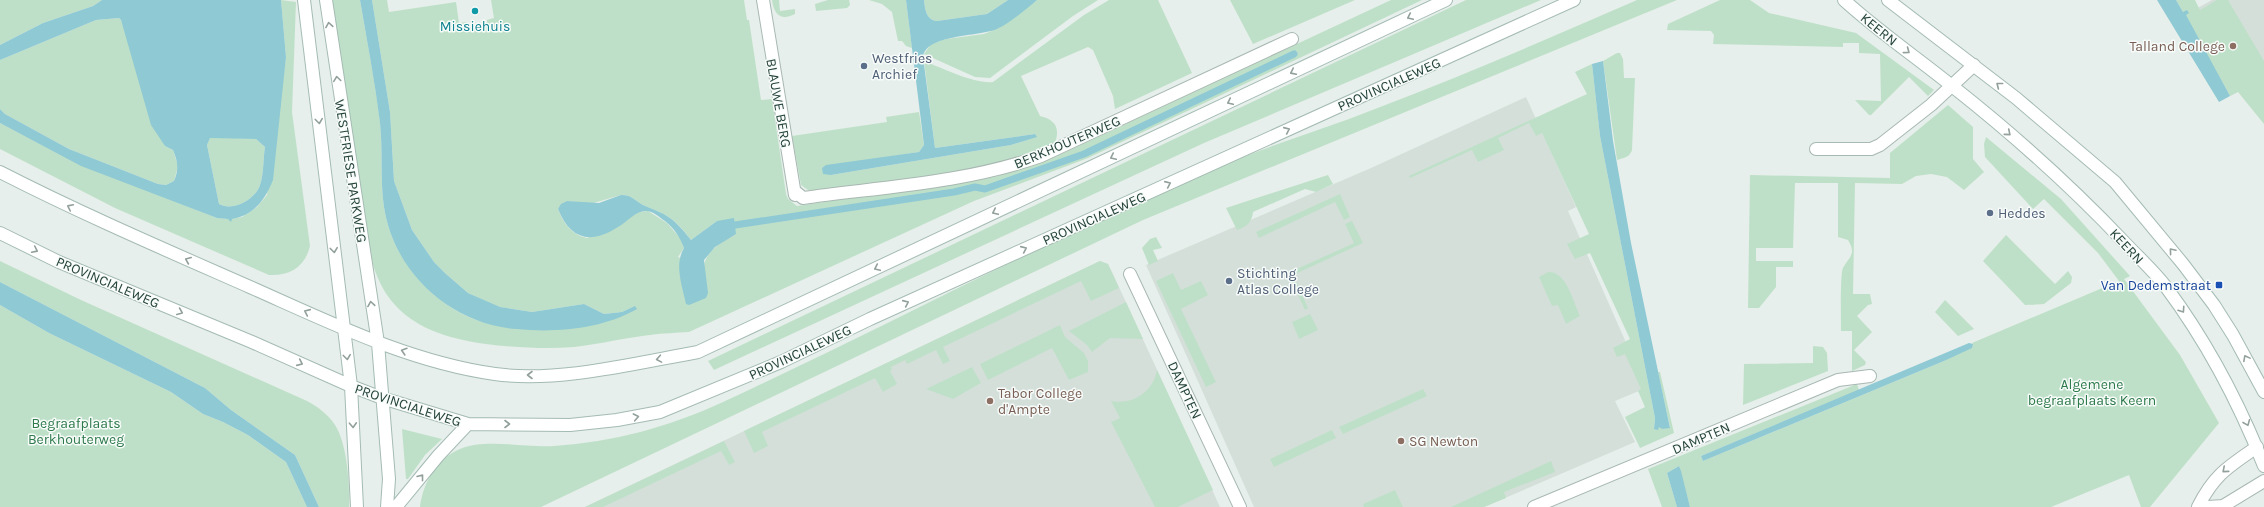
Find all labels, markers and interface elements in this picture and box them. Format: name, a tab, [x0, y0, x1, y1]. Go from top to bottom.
marker: Missiehuis	[470, 6, 480, 16]
street label: KEERN	[1857, 9, 1901, 49]
one-way arrow	[1407, 12, 1415, 20]
place label: Missiehuis	[440, 18, 510, 35]
one-way arrow	[325, 21, 334, 28]
place label: Talland College	[2130, 38, 2225, 55]
marker: Talland College	[2228, 41, 2238, 51]
one-way arrow	[1902, 47, 1909, 54]
place label: Westfries Archief	[872, 50, 932, 83]
street label: PROVINCIALEWEG	[1335, 54, 1443, 115]
street label: BLAUWE BERG	[762, 57, 795, 149]
marker: Westfries Archief	[859, 61, 869, 71]
one-way arrow	[1290, 67, 1297, 75]
one-way arrow	[333, 76, 342, 82]
one-way arrow	[1997, 83, 2004, 90]
one-way arrow	[1227, 97, 1235, 105]
street label: WESTFRIESE PARKWEG	[331, 98, 370, 244]
street label: BERKHOUTERWEG	[1011, 112, 1123, 173]
one-way arrow	[314, 118, 323, 124]
one-way arrow	[1283, 127, 1290, 135]
one-way arrow	[2003, 128, 2011, 135]
one-way arrow	[1109, 152, 1117, 160]
one-way arrow	[1164, 181, 1172, 189]
street label: PROVINCIALEWEG	[1040, 188, 1148, 249]
one-way arrow	[66, 204, 74, 212]
place label: Heddes	[1998, 205, 2046, 222]
one-way arrow	[992, 207, 999, 215]
marker: Heddes	[1985, 208, 1995, 218]
street label: KEERN	[2106, 225, 2147, 268]
one-way arrow	[31, 245, 38, 253]
one-way arrow	[1021, 246, 1028, 254]
one-way arrow	[329, 247, 338, 254]
one-way arrow	[2170, 248, 2177, 255]
street label: PROVINCIALEWEG	[53, 253, 162, 312]
one-way arrow	[185, 257, 192, 265]
one-way arrow	[874, 263, 882, 271]
place label: Stichting Atlas College	[1237, 265, 1319, 298]
marker: Stichting Atlas College	[1224, 276, 1234, 286]
place label: Van Dedemstraat	[2101, 277, 2211, 294]
marker: Van Dedemstraat	[2214, 280, 2224, 290]
one-way arrow	[902, 300, 909, 308]
one-way arrow	[367, 301, 376, 307]
one-way arrow	[2177, 306, 2184, 313]
one-way arrow	[177, 308, 184, 316]
one-way arrow	[304, 309, 312, 317]
street label: PROVINCIALEWEG	[746, 321, 854, 384]
one-way arrow	[400, 347, 407, 356]
one-way arrow	[342, 354, 351, 360]
one-way arrow	[656, 354, 662, 363]
one-way arrow	[2243, 354, 2250, 362]
one-way arrow	[296, 359, 303, 367]
street label: DAMPTEN	[1164, 359, 1205, 422]
one-way arrow	[527, 371, 533, 379]
park label: Algemene begraafplaats Keern	[2028, 376, 2156, 409]
street label: PROVINCIALEWEG	[352, 380, 463, 431]
place label: Tabor College d'Ampte	[998, 385, 1082, 418]
marker: Tabor College d'Ampte	[985, 396, 995, 406]
one-way arrow	[633, 413, 639, 422]
park label: Begraafplaats Berkhouterweg	[28, 415, 124, 448]
street label: DAMPTEN	[1670, 419, 1733, 458]
one-way arrow	[504, 420, 510, 429]
one-way arrow	[2242, 420, 2250, 427]
one-way arrow	[348, 422, 357, 428]
place label: SG Newton	[1409, 433, 1478, 450]
marker: SG Newton	[1396, 436, 1406, 446]
one-way arrow	[2222, 466, 2230, 473]
one-way arrow	[417, 475, 424, 482]

